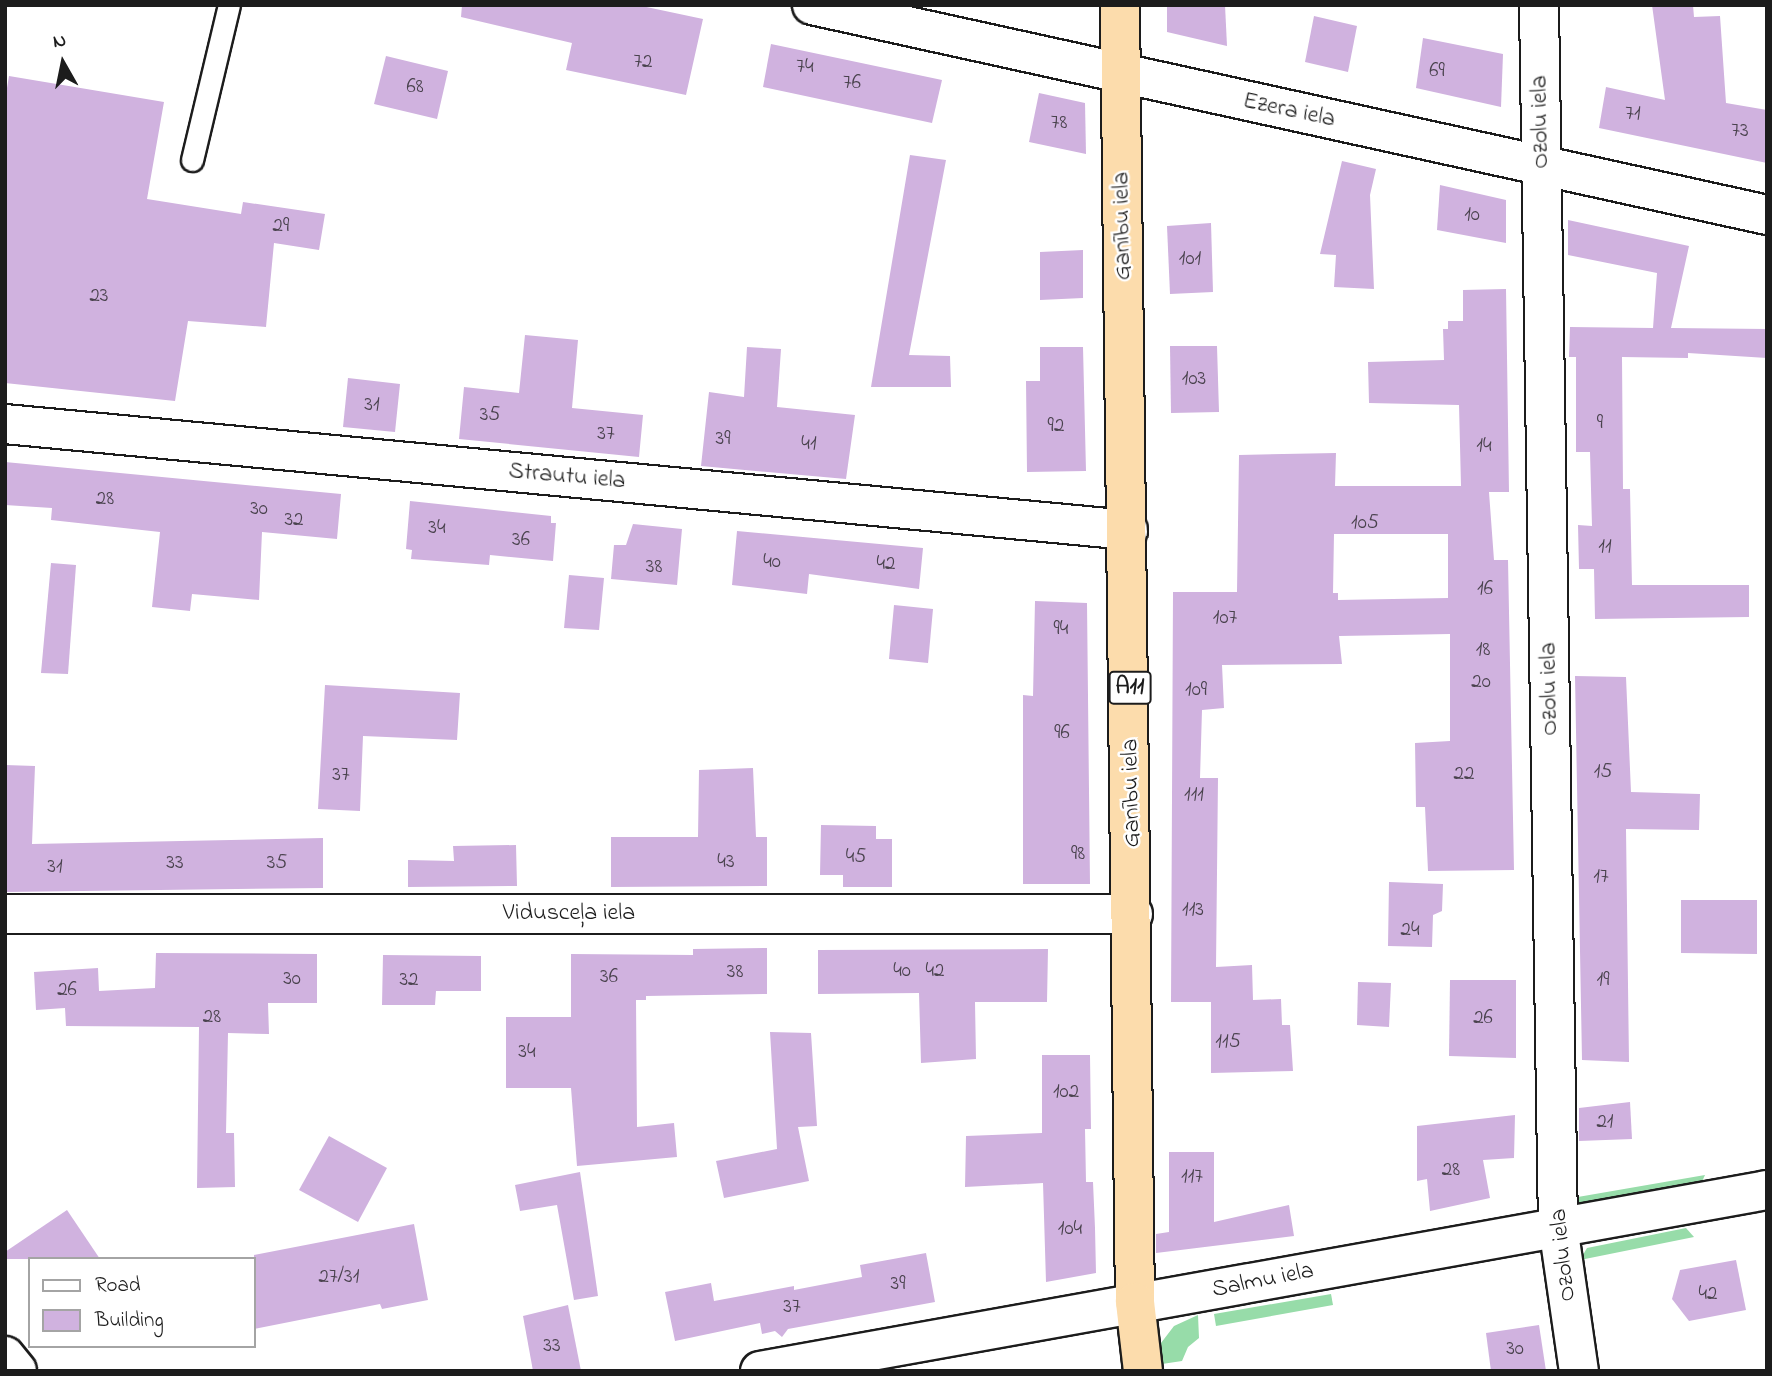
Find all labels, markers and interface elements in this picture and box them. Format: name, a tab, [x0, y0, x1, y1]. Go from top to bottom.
text: N	[51, 27, 68, 56]
north arrow	[28, 28, 98, 98]
house number: 72	[633, 49, 653, 75]
house number: 74	[796, 54, 814, 80]
house number: 69	[1429, 58, 1445, 84]
house number: 76	[843, 70, 861, 96]
house number: 68	[406, 74, 424, 100]
street label: Ozolu iela	[1526, 75, 1556, 169]
street label: Ezera iela	[1240, 87, 1338, 135]
house number: 71	[1625, 101, 1641, 127]
house number: 78	[1051, 110, 1067, 136]
house number: 73	[1731, 118, 1749, 144]
street label: Ganību iela	[1108, 171, 1138, 281]
house number: 10	[1464, 202, 1480, 228]
house number: 29	[273, 213, 289, 239]
house number: 101	[1179, 246, 1201, 272]
house number: 23	[89, 283, 109, 309]
house number: 103	[1182, 366, 1206, 392]
house number: 31	[364, 392, 380, 418]
house number: 35	[480, 402, 500, 428]
house number: 9	[1597, 410, 1603, 436]
house number: 92	[1048, 413, 1064, 439]
house number: 37	[597, 421, 615, 447]
house number: 39	[716, 426, 730, 452]
house number: 41	[801, 431, 817, 457]
house number: 14	[1476, 433, 1492, 459]
street label: Strautu iela	[507, 458, 627, 496]
house number: 28	[96, 486, 114, 512]
house number: 30	[250, 496, 268, 522]
house number: 32	[284, 507, 304, 533]
house number: 105	[1351, 510, 1379, 536]
house number: 34	[428, 515, 446, 541]
house number: 36	[512, 527, 530, 553]
house number: 11	[1598, 534, 1612, 560]
house number: 40	[763, 549, 781, 575]
house number: 42	[876, 551, 896, 577]
house number: 38	[646, 554, 662, 580]
house number: 16	[1477, 576, 1493, 602]
house number: 107	[1213, 605, 1237, 631]
house number: 94	[1054, 616, 1068, 642]
house number: 18	[1476, 637, 1490, 663]
street label: Ozolu iela	[1535, 642, 1565, 736]
road number: A11	[1107, 668, 1153, 708]
house number: 20	[1471, 669, 1491, 695]
house number: 109	[1185, 677, 1207, 703]
house number: 96	[1054, 720, 1070, 746]
street label: Ganību iela	[1117, 738, 1147, 848]
house number: 15	[1594, 759, 1612, 785]
house number: 22	[1454, 761, 1474, 787]
house number: 37	[332, 762, 350, 788]
house number: 111	[1184, 782, 1204, 808]
house number: 98	[1071, 841, 1085, 867]
house number: 45	[846, 844, 866, 870]
house number: 43	[717, 849, 735, 875]
house number: 33	[166, 850, 184, 876]
house number: 35	[267, 850, 287, 876]
house number: 31	[47, 854, 63, 880]
house number: 17	[1593, 864, 1609, 890]
house number: 113	[1182, 897, 1204, 923]
street label: Vidusceļa iela	[503, 900, 635, 928]
house number: 24	[1400, 917, 1420, 943]
house number: 40	[893, 958, 911, 984]
house number: 42	[925, 958, 945, 984]
house number: 38	[727, 959, 743, 985]
house number: 36	[600, 964, 618, 990]
house number: 30	[283, 966, 301, 992]
house number: 32	[399, 967, 419, 993]
house number: 19	[1597, 967, 1609, 993]
house number: 26	[57, 977, 77, 1003]
house number: 28	[203, 1004, 221, 1030]
house number: 26	[1473, 1005, 1493, 1031]
house number: 115	[1215, 1029, 1241, 1055]
house number: 34	[518, 1039, 536, 1065]
house number: 102	[1053, 1079, 1079, 1105]
house number: 21	[1596, 1109, 1614, 1135]
house number: 28	[1442, 1157, 1460, 1183]
house number: 117	[1181, 1164, 1203, 1190]
street label: Ozolu iela	[1545, 1207, 1583, 1303]
house number: 104	[1058, 1216, 1082, 1242]
legend	[28, 1257, 256, 1348]
street label: Salmu iela	[1210, 1257, 1316, 1305]
house number: 27/31	[319, 1264, 359, 1290]
text: Road	[95, 1271, 141, 1301]
house number: 39	[891, 1271, 905, 1297]
house number: 42	[1698, 1281, 1718, 1307]
house number: 37	[783, 1294, 801, 1320]
text: Building	[95, 1306, 164, 1336]
house number: 33	[543, 1333, 561, 1359]
house number: 30	[1506, 1336, 1524, 1362]

